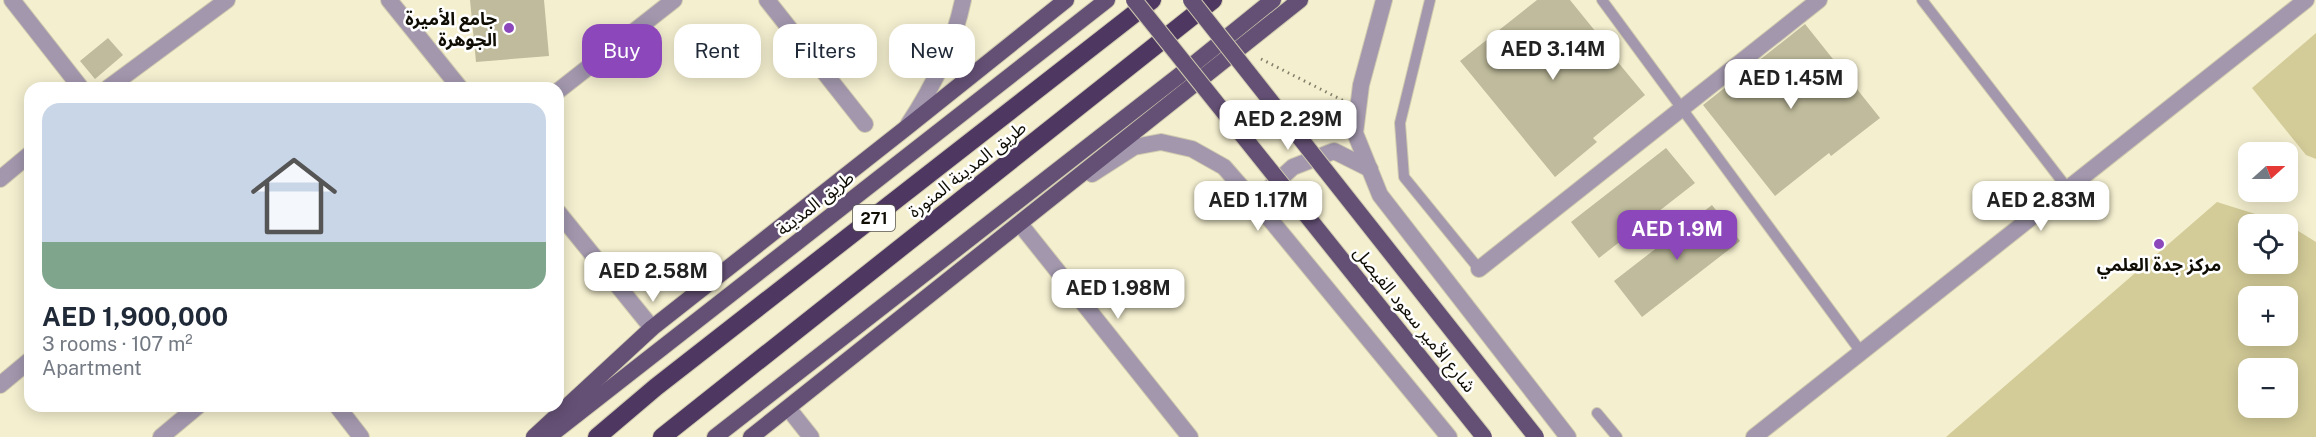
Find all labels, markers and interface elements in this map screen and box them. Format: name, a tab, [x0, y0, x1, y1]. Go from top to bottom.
place label: جامع الأميرة الجوهرة	[405, 7, 497, 51]
marker: جامع الأميرة الجوهرة	[502, 21, 516, 35]
chip: Buy	[582, 24, 662, 78]
chip: Rent	[674, 24, 761, 78]
chip: Filters	[773, 24, 877, 78]
chip: New	[889, 24, 975, 78]
pin: AED 3.14M	[1484, 30, 1622, 81]
text: AED 3.14M	[1501, 37, 1605, 61]
pin: AED 1.45M	[1722, 59, 1860, 110]
text: AED 1.45M	[1739, 66, 1843, 90]
pin: AED 2.29M	[1219, 100, 1357, 151]
text: AED 2.29M	[1234, 107, 1342, 131]
street label: طريق المدينة المنورة	[904, 116, 1031, 222]
icon: home	[240, 142, 348, 250]
north arrow	[2238, 142, 2298, 202]
map controls	[2238, 142, 2298, 418]
street label: طريق المدينة	[772, 166, 858, 240]
pin: AED 1.17M	[1189, 181, 1327, 232]
pin: AED 2.83M	[1972, 181, 2110, 232]
text: AED 1.17M	[1208, 188, 1308, 212]
text: AED 2.83M	[1986, 188, 2096, 212]
road number: 271	[853, 205, 895, 231]
pin: AED 1.9M	[1615, 210, 1739, 261]
button: locate	[2238, 214, 2298, 274]
text: AED 1.9M	[1631, 217, 1723, 241]
marker: مركز جدة العلمي	[2152, 237, 2166, 251]
street label: شارع الأمير سعود الفيصل	[1347, 242, 1480, 399]
pin: AED 2.58M	[584, 252, 722, 303]
place label: مركز جدة العلمي	[2097, 254, 2221, 279]
text: AED 2.58M	[598, 259, 708, 283]
pin: AED 1.98M	[1049, 269, 1187, 320]
text: AED 1.98M	[1065, 276, 1171, 300]
button: +	[2238, 286, 2298, 346]
text: AED 1,900,000	[42, 301, 228, 332]
text: 3 rooms · 107 m²	[42, 332, 193, 356]
text: Apartment	[42, 356, 142, 380]
button: −	[2238, 358, 2298, 418]

